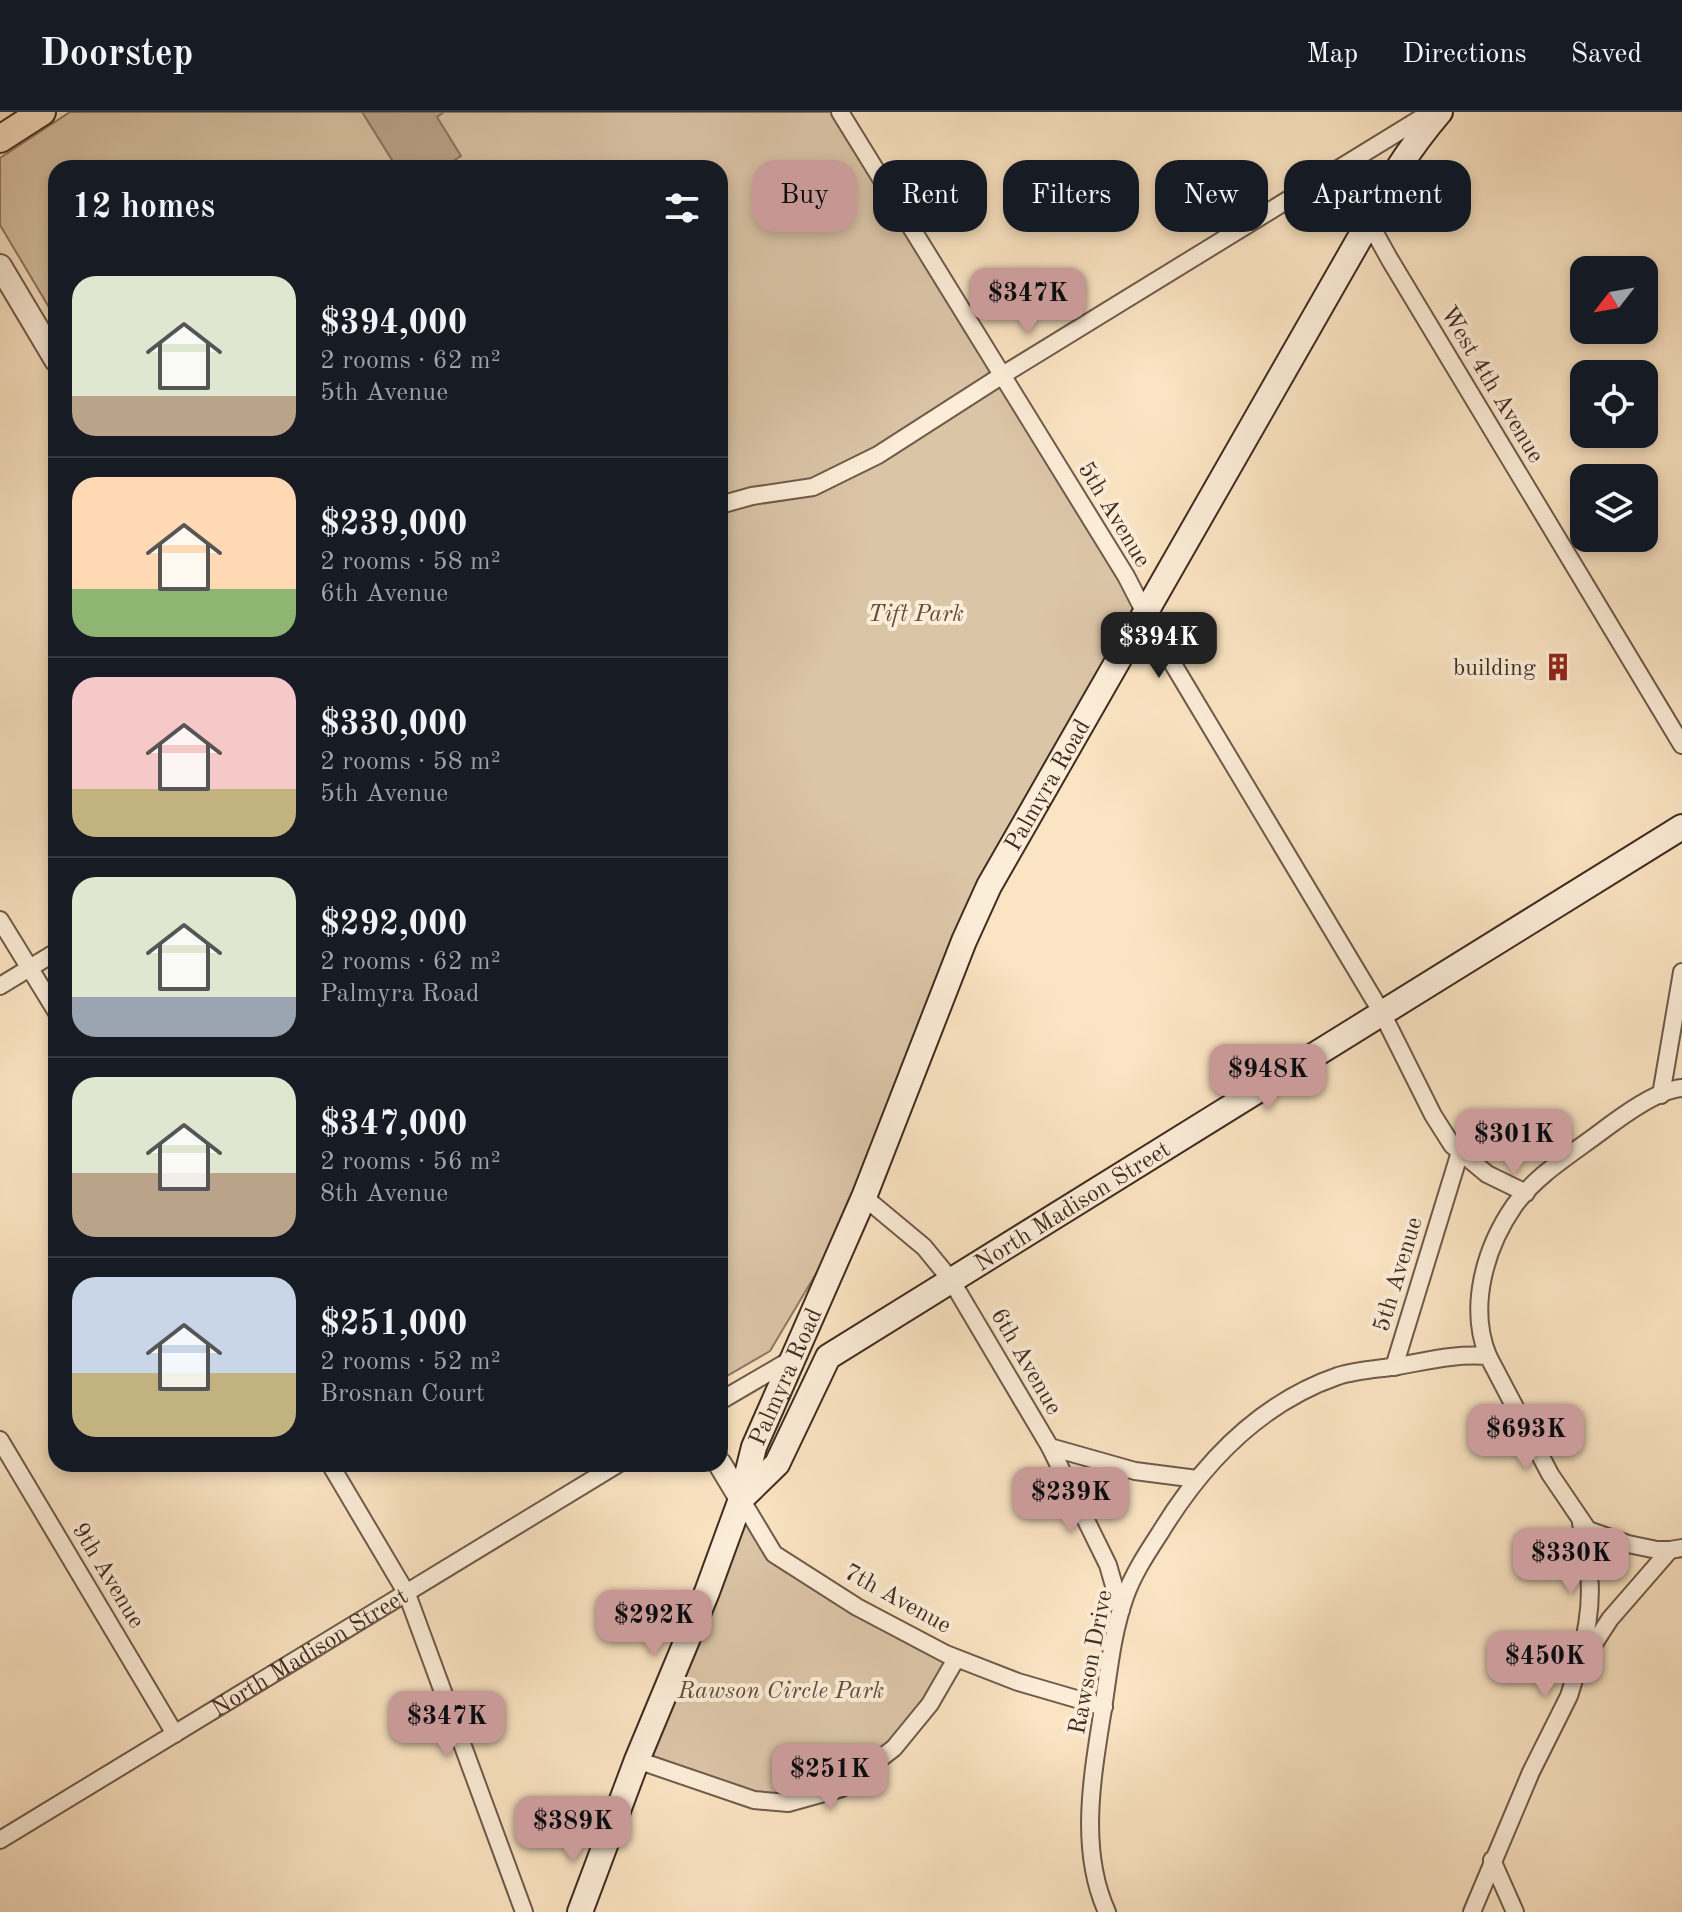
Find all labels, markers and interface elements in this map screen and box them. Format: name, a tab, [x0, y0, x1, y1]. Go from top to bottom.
text: Doorstep	[40, 36, 193, 74]
text: Map	[1306, 41, 1358, 69]
text: Directions	[1402, 41, 1527, 69]
text: Saved	[1571, 41, 1642, 69]
chip: Buy	[752, 160, 857, 232]
chip: Rent	[873, 160, 987, 232]
chip: Filters	[1003, 160, 1139, 232]
chip: New	[1155, 160, 1268, 232]
chip: Apartment	[1284, 160, 1471, 232]
icon: filters	[660, 186, 704, 230]
text: 12 homes	[72, 191, 215, 225]
north arrow	[1570, 256, 1658, 344]
map controls	[1570, 256, 1658, 552]
pin: $347K	[972, 268, 1084, 336]
text: $347K	[988, 281, 1068, 307]
street label: West 4th Avenue	[1435, 302, 1547, 468]
text: $394,000	[320, 307, 468, 341]
icon: home	[136, 308, 232, 404]
text: 2 rooms · 62 m²	[320, 348, 501, 374]
button: locate	[1570, 360, 1658, 448]
text: 5th Avenue	[320, 380, 448, 406]
street label: 5th Avenue	[1073, 458, 1154, 572]
button: layers	[1570, 464, 1658, 552]
text: $239,000	[320, 508, 468, 542]
icon: home	[136, 509, 232, 605]
text: 2 rooms · 58 m²	[320, 549, 501, 575]
text: 6th Avenue	[320, 581, 448, 607]
park label: Tift Park	[868, 603, 964, 627]
pin: $394K	[1103, 612, 1215, 680]
text: $394K	[1119, 625, 1199, 651]
building icon: building	[1543, 652, 1573, 682]
place label: building	[1453, 657, 1536, 681]
text: $330,000	[320, 708, 468, 742]
icon: home	[136, 709, 232, 805]
street label: Palmyra Road	[1002, 716, 1096, 856]
text: 2 rooms · 58 m²	[320, 749, 501, 775]
text: 5th Avenue	[320, 781, 448, 807]
text: $292,000	[320, 908, 468, 942]
icon: home	[136, 909, 232, 1005]
text: 2 rooms · 62 m²	[320, 949, 501, 975]
text: Palmyra Road	[320, 981, 480, 1007]
pin: $948K	[1212, 1044, 1324, 1112]
text: $948K	[1228, 1057, 1308, 1083]
text: $347,000	[320, 1108, 468, 1142]
icon: home	[136, 1109, 232, 1205]
pin: $301K	[1458, 1109, 1570, 1177]
text: $301K	[1474, 1122, 1554, 1148]
street label: North Madison Street	[971, 1138, 1175, 1277]
text: 2 rooms · 56 m²	[320, 1149, 501, 1175]
text: 8th Avenue	[320, 1181, 448, 1207]
street label: 5th Avenue	[1370, 1214, 1428, 1335]
street label: Palmyra Road	[746, 1305, 828, 1450]
street label: 6th Avenue	[985, 1305, 1065, 1419]
text: $251,000	[320, 1308, 468, 1342]
icon: home	[136, 1309, 232, 1405]
text: 2 rooms · 52 m²	[320, 1349, 501, 1375]
text: Brosnan Court	[320, 1381, 485, 1407]
pin: $693K	[1470, 1404, 1582, 1472]
text: $693K	[1486, 1417, 1566, 1443]
pin: $239K	[1015, 1467, 1127, 1535]
text: $239K	[1031, 1480, 1111, 1506]
street label: 9th Avenue	[67, 1519, 148, 1633]
pin: $330K	[1515, 1528, 1627, 1596]
text: $330K	[1531, 1541, 1611, 1567]
street label: 7th Avenue	[839, 1561, 955, 1639]
street label: North Madison Street	[208, 1585, 413, 1722]
street label: Rawson Drive	[1066, 1588, 1118, 1737]
pin: $292K	[598, 1590, 710, 1658]
text: $292K	[614, 1603, 694, 1629]
pin: $450K	[1489, 1631, 1601, 1699]
text: $450K	[1505, 1644, 1585, 1670]
park label: Rawson Circle Park	[677, 1680, 884, 1704]
pin: $347K	[391, 1691, 503, 1759]
text: $347K	[407, 1704, 487, 1730]
pin: $251K	[774, 1744, 886, 1812]
text: $251K	[790, 1757, 870, 1783]
pin: $389K	[517, 1796, 629, 1864]
text: $389K	[533, 1809, 613, 1835]

